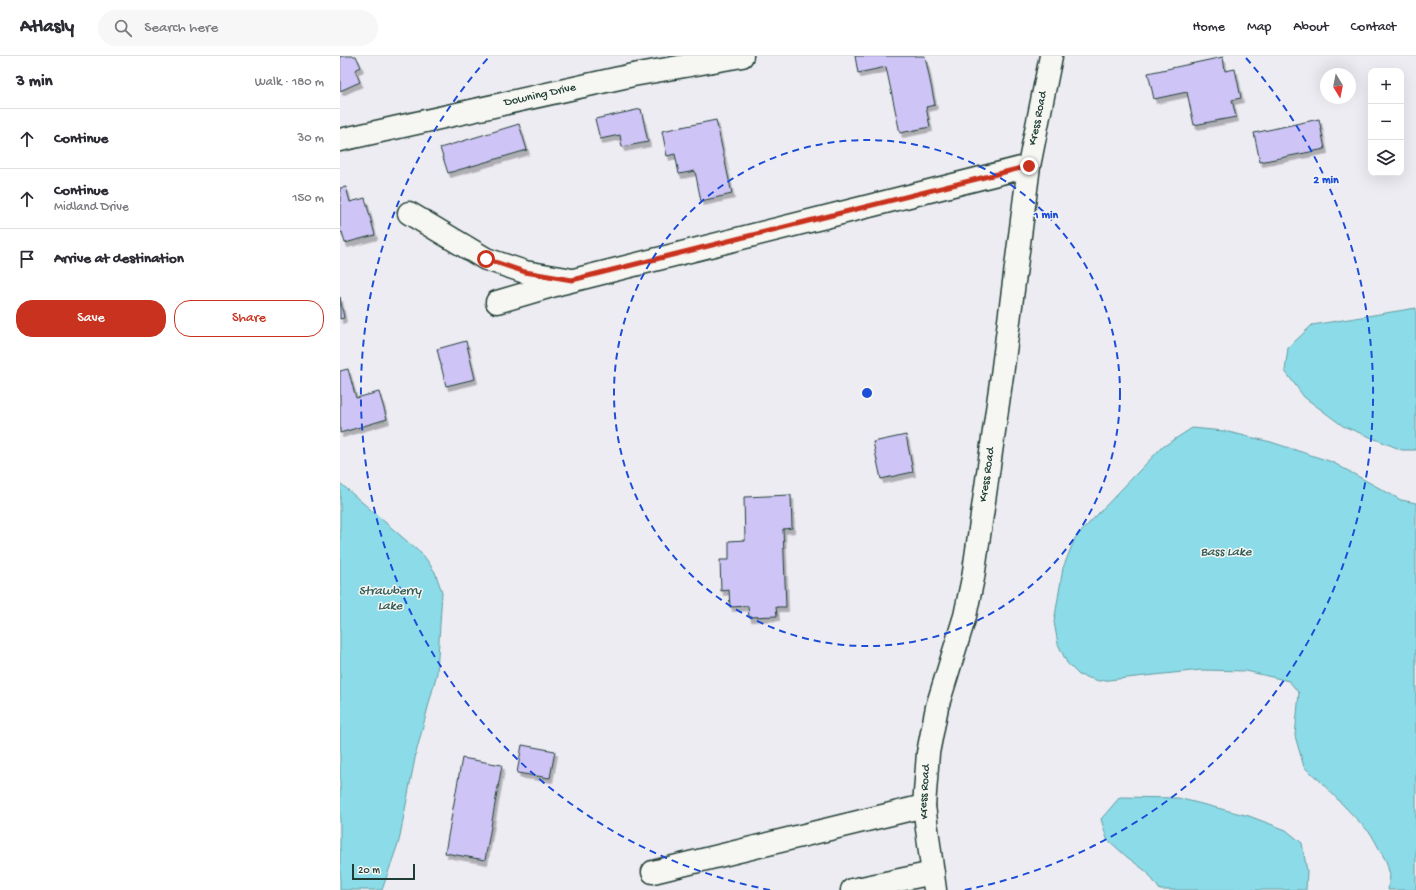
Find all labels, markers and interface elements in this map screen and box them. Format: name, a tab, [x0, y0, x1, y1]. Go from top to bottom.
search box	[98, 10, 378, 46]
text: Atlasly	[20, 16, 74, 39]
icon: search	[112, 17, 134, 39]
text: Search here	[144, 19, 218, 37]
text: Home	[1193, 19, 1225, 36]
text: Map	[1247, 19, 1271, 36]
text: About	[1293, 19, 1329, 36]
text: Contact	[1351, 19, 1396, 36]
north arrow	[1320, 68, 1356, 104]
map controls	[1368, 68, 1404, 176]
button: +	[1368, 68, 1404, 104]
text: 3 min	[16, 72, 53, 92]
text: Walk · 180 m	[255, 75, 324, 90]
street label: Downing Drive	[502, 81, 578, 111]
street label: Kress Road	[1026, 89, 1051, 147]
button: −	[1368, 104, 1404, 140]
icon: ahead	[16, 128, 38, 150]
text: Continue	[54, 130, 108, 148]
text: 30 m	[298, 131, 324, 146]
button: layers	[1368, 140, 1404, 176]
route end	[1020, 157, 1038, 175]
text: 2 min	[1313, 174, 1339, 188]
text: Continue	[54, 182, 108, 200]
icon: ahead	[16, 188, 38, 210]
text: 150 m	[292, 191, 324, 206]
text: Midland Drive	[54, 200, 129, 215]
text: 1 min	[1033, 209, 1059, 223]
icon: arrive	[16, 248, 38, 270]
text: Arrive at destination	[54, 250, 184, 268]
route start	[477, 250, 495, 268]
button: Save	[16, 300, 166, 337]
button: Share	[174, 300, 324, 337]
centre of rings	[860, 386, 874, 400]
street label: Kress Road	[977, 446, 999, 503]
water label: Bass Lake	[1201, 545, 1253, 560]
water label: Strawberry Lake	[359, 584, 423, 614]
street label: Kress Road	[917, 763, 934, 820]
scale bar	[352, 862, 415, 881]
text: 20 m	[358, 865, 380, 877]

